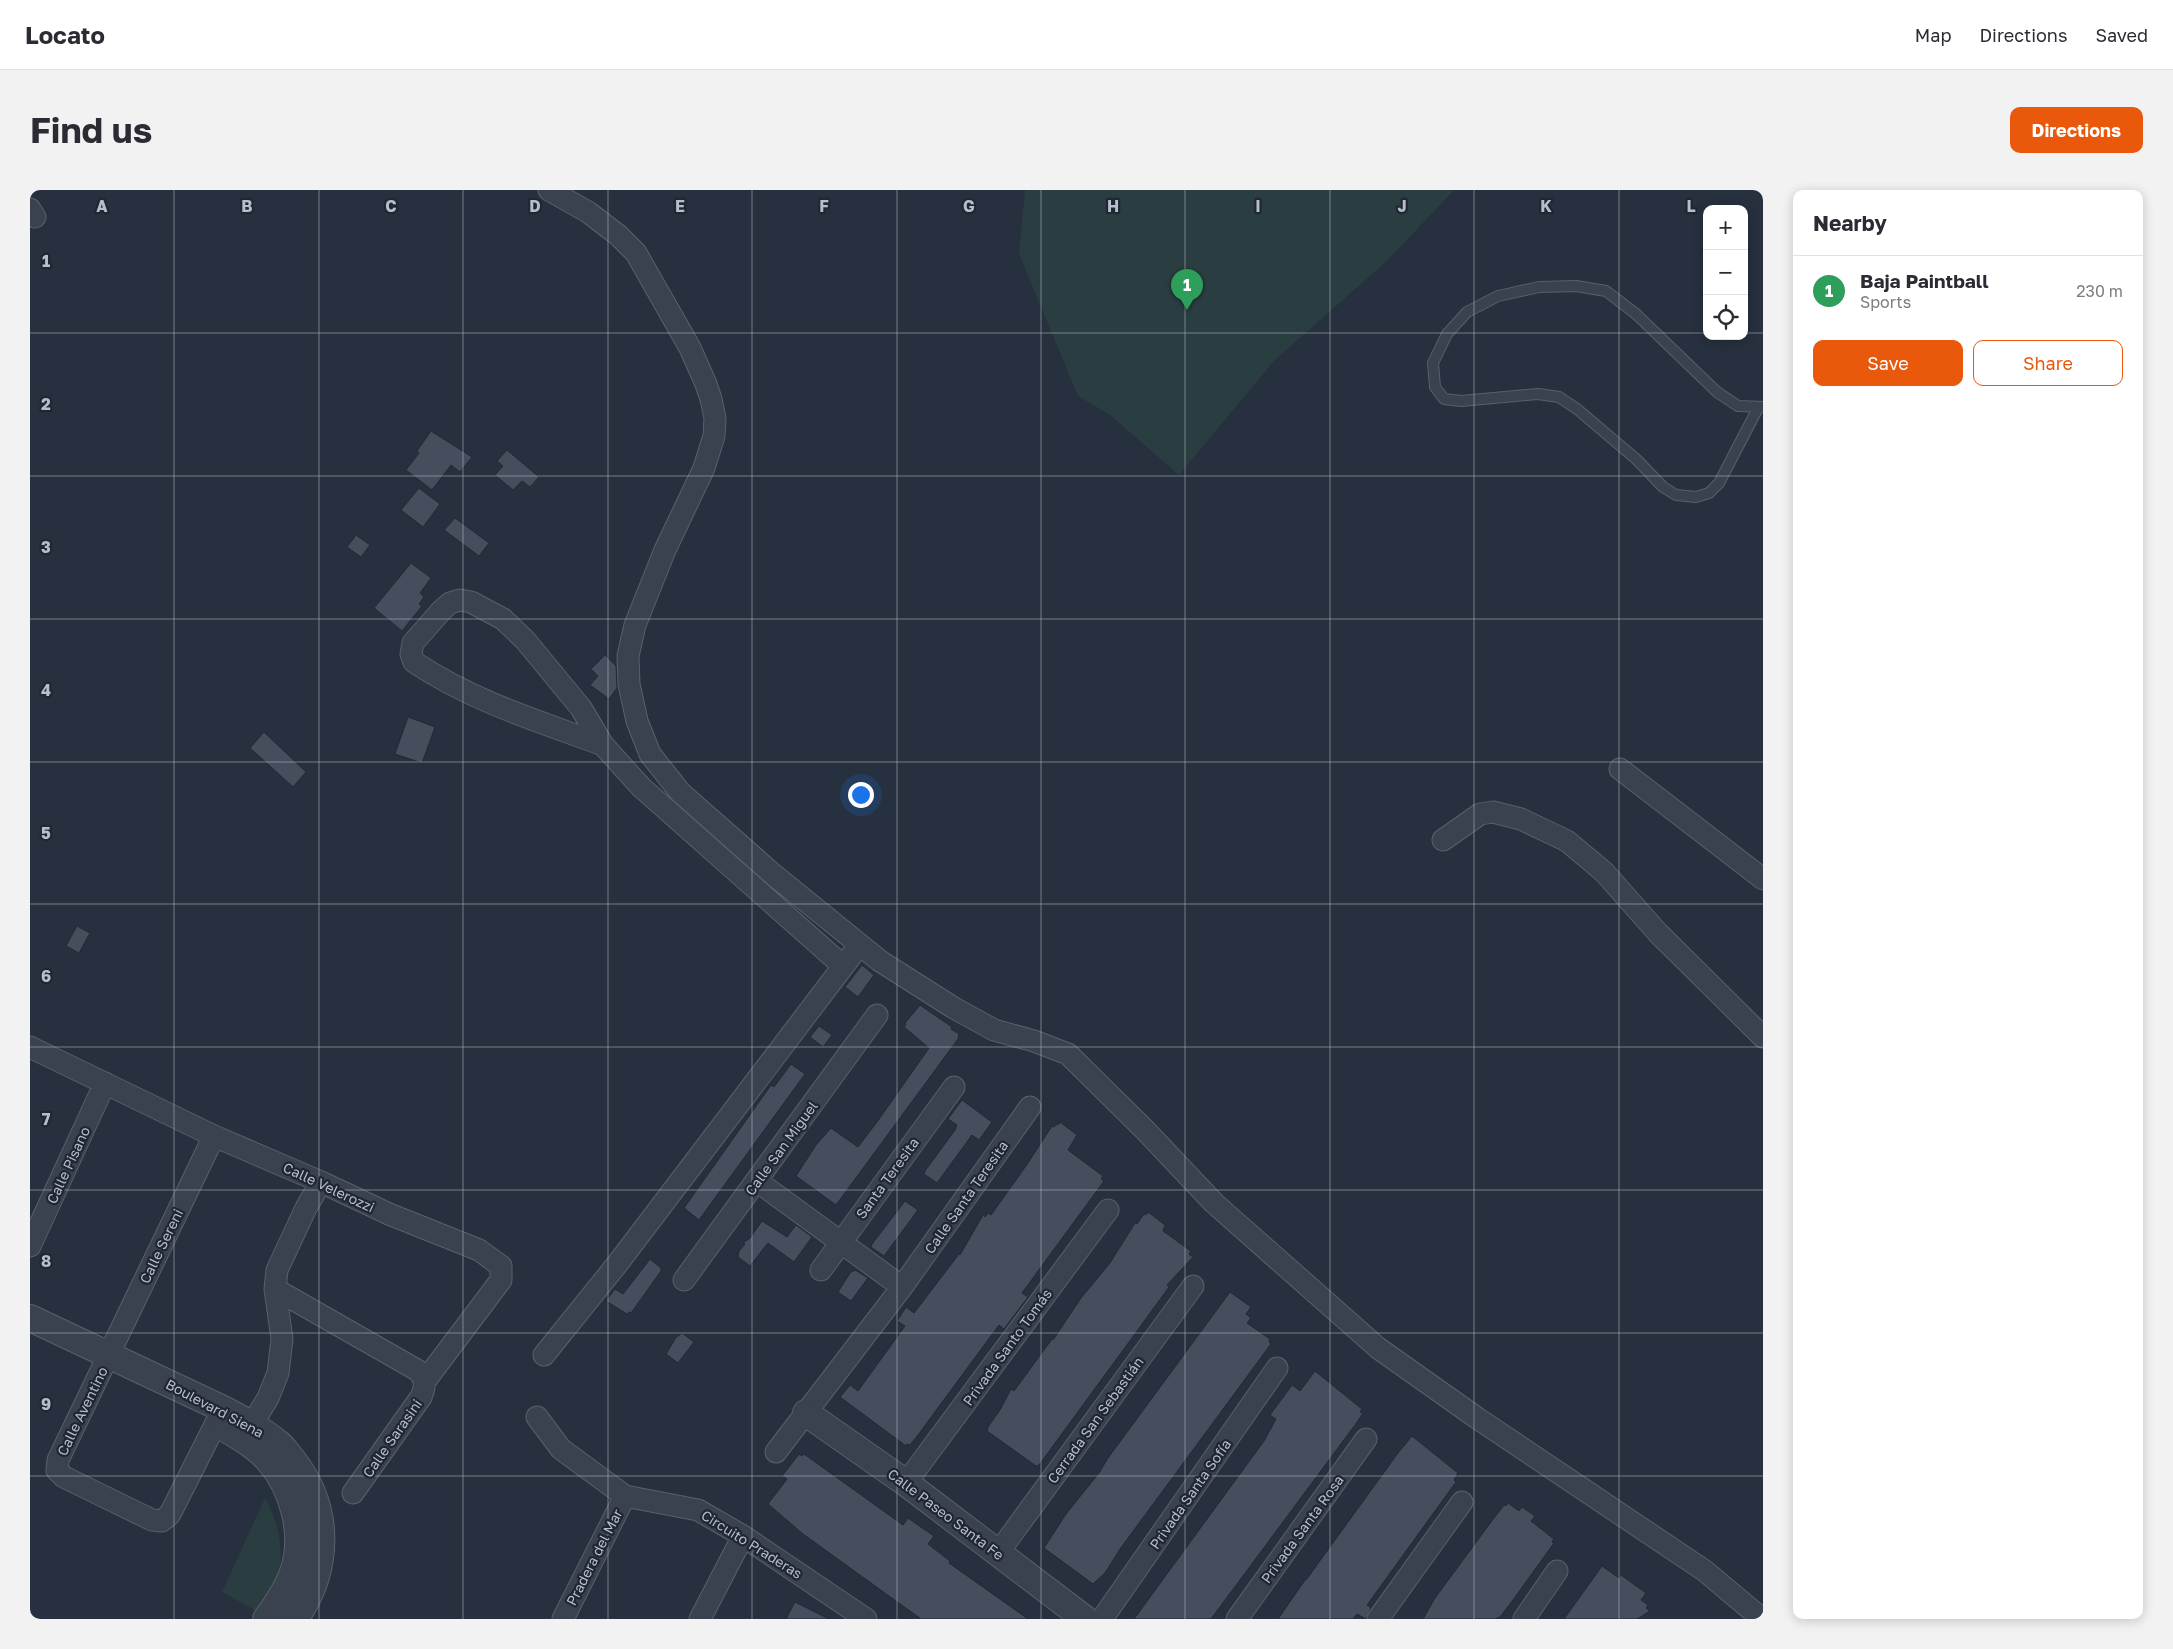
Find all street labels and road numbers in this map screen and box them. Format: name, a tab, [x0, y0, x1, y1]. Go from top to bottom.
street label: Calle San Miguel	[741, 1098, 821, 1198]
street label: Calle Pisano	[43, 1124, 93, 1206]
street label: Santa Teresita	[852, 1134, 922, 1222]
street label: Calle Santa Teresita	[921, 1137, 1011, 1257]
street label: Calle Velerozzi	[281, 1158, 377, 1216]
street label: Calle Sereni	[136, 1206, 186, 1286]
street label: Privada Santo Tomás	[959, 1285, 1055, 1409]
street label: Cerrada San Sebastián	[1043, 1353, 1147, 1487]
street label: Calle Aventino	[53, 1364, 111, 1458]
street label: Boulevard Siena	[163, 1375, 267, 1441]
street label: Calle Sarasini	[359, 1396, 425, 1480]
street label: Privada Santa Sofía	[1146, 1436, 1234, 1552]
street label: Calle Paseo Santa Fe	[885, 1465, 1007, 1563]
street label: Privada Santa Rosa	[1257, 1472, 1347, 1586]
street label: Pradera del Mar	[562, 1505, 626, 1608]
street label: Circuito Praderas	[698, 1506, 806, 1582]

